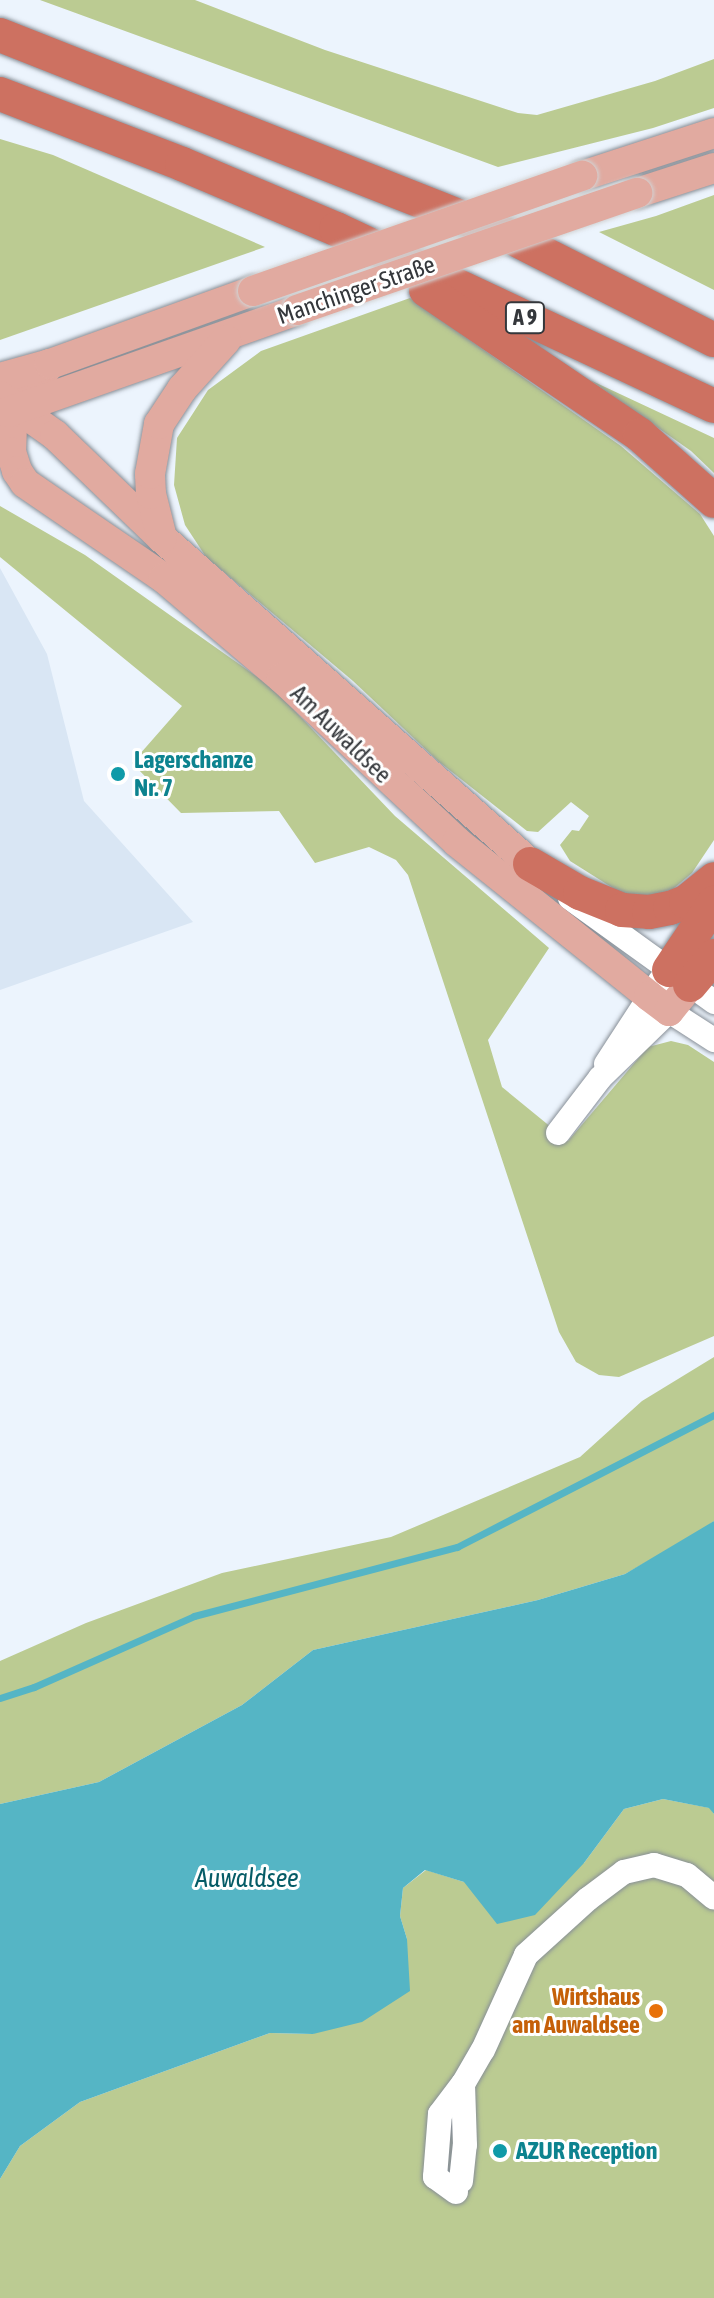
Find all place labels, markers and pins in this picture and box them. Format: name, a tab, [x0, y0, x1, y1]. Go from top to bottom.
place label: Lagerschanze Nr. 7	[134, 746, 253, 802]
marker: Lagerschanze Nr. 7	[109, 765, 127, 783]
place label: Wirtshaus am Auwaldsee	[512, 1983, 640, 2039]
marker: Wirtshaus am Auwaldsee	[647, 2002, 665, 2020]
place label: AZUR Reception	[516, 2137, 657, 2165]
marker: AZUR Reception	[491, 2142, 509, 2160]

